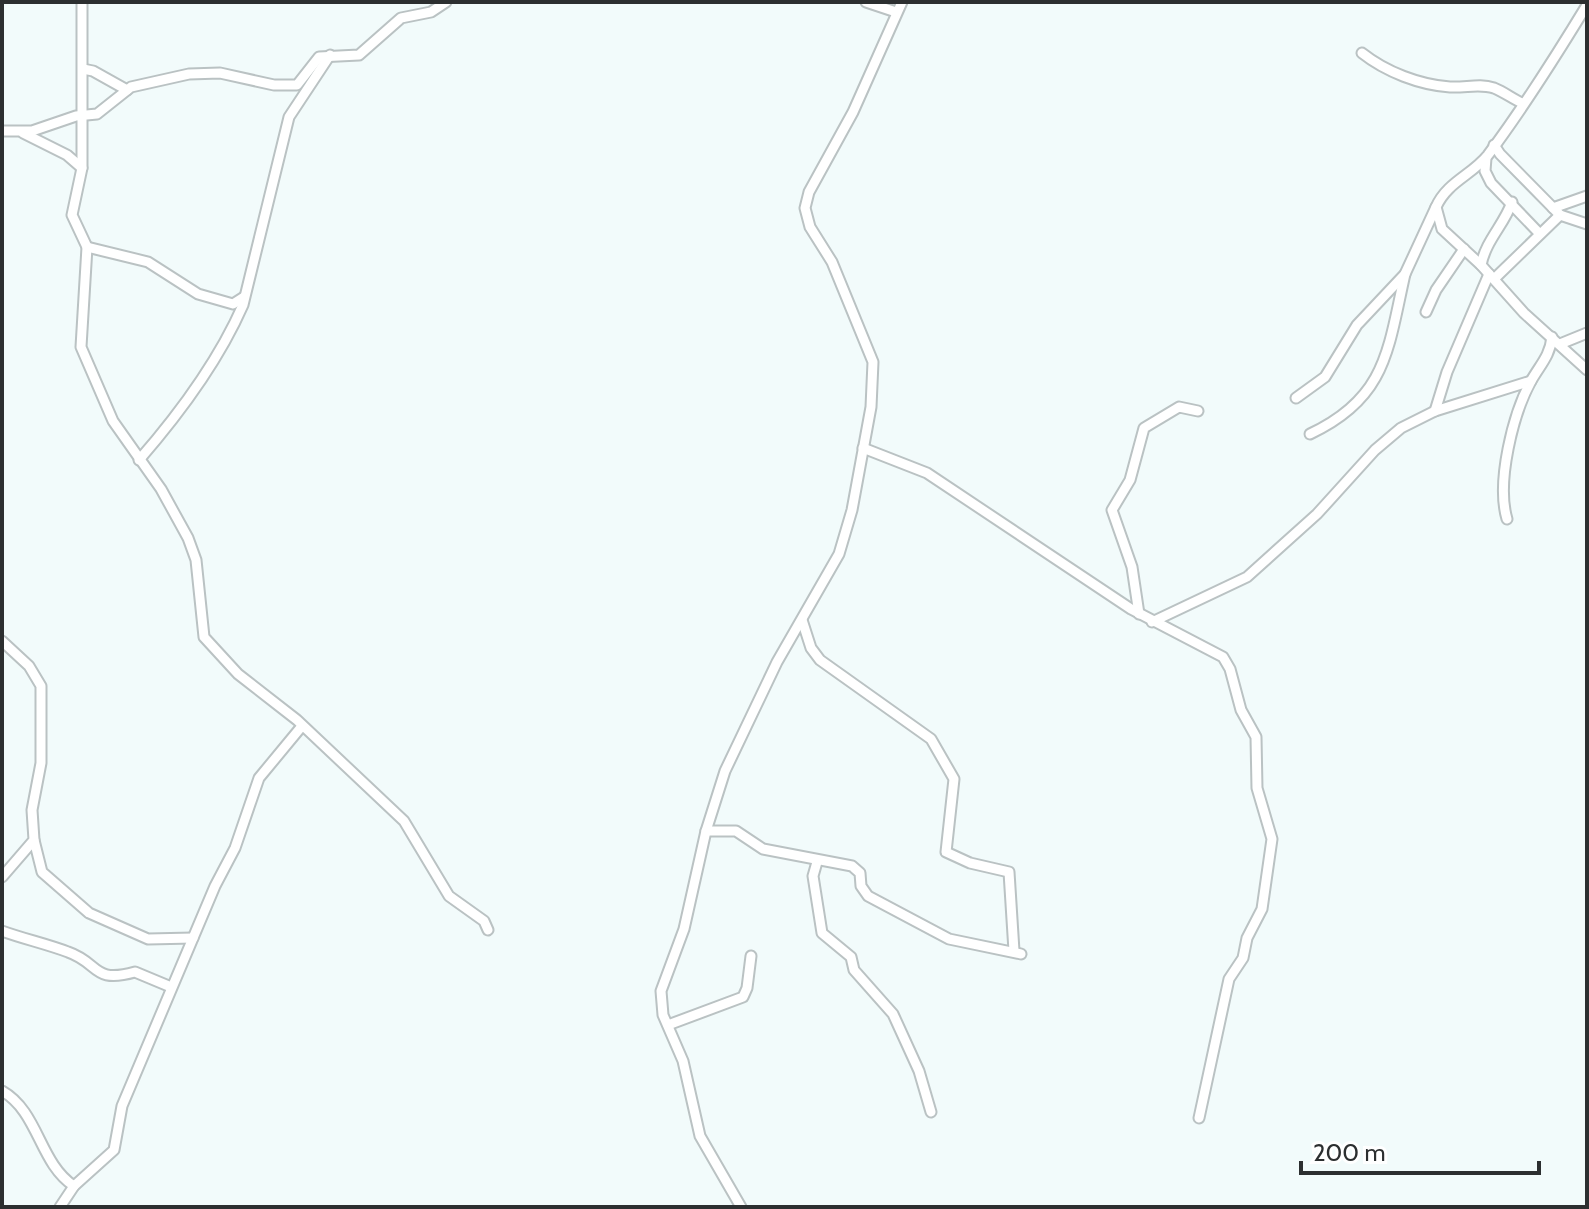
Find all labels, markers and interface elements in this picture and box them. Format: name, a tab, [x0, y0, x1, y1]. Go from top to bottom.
scale bar	[1301, 1125, 1539, 1175]
text: 200 m	[1313, 1138, 1386, 1167]

